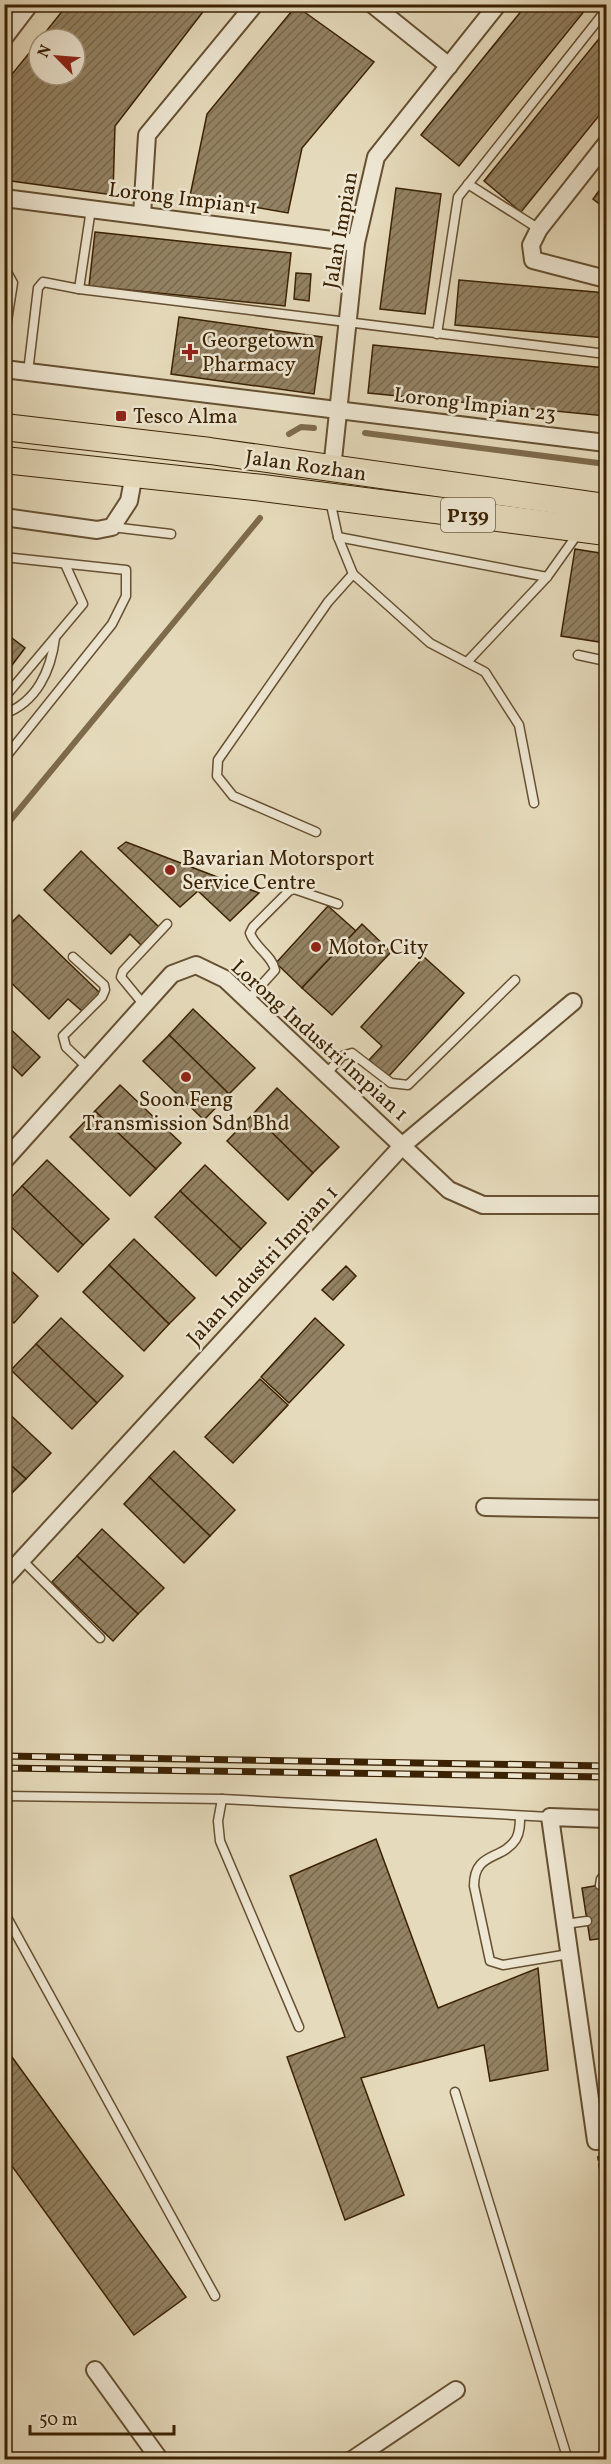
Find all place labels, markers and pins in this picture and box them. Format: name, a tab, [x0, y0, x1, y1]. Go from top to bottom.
place label: Georgetown Pharmacy	[202, 327, 315, 380]
marker: Georgetown Pharmacy	[183, 345, 197, 359]
place label: Tesco Alma	[133, 403, 238, 432]
marker: Tesco Alma	[114, 409, 128, 423]
place label: Bavarian Motorsport Service Centre	[182, 845, 375, 898]
marker: Bavarian Motorsport Service Centre	[163, 863, 177, 877]
place label: Motor City	[328, 934, 429, 963]
marker: Motor City	[309, 940, 323, 954]
marker: Soon Feng Transmission Sdn Bhd	[179, 1070, 193, 1084]
place label: Soon Feng Transmission Sdn Bhd	[83, 1086, 289, 1139]

